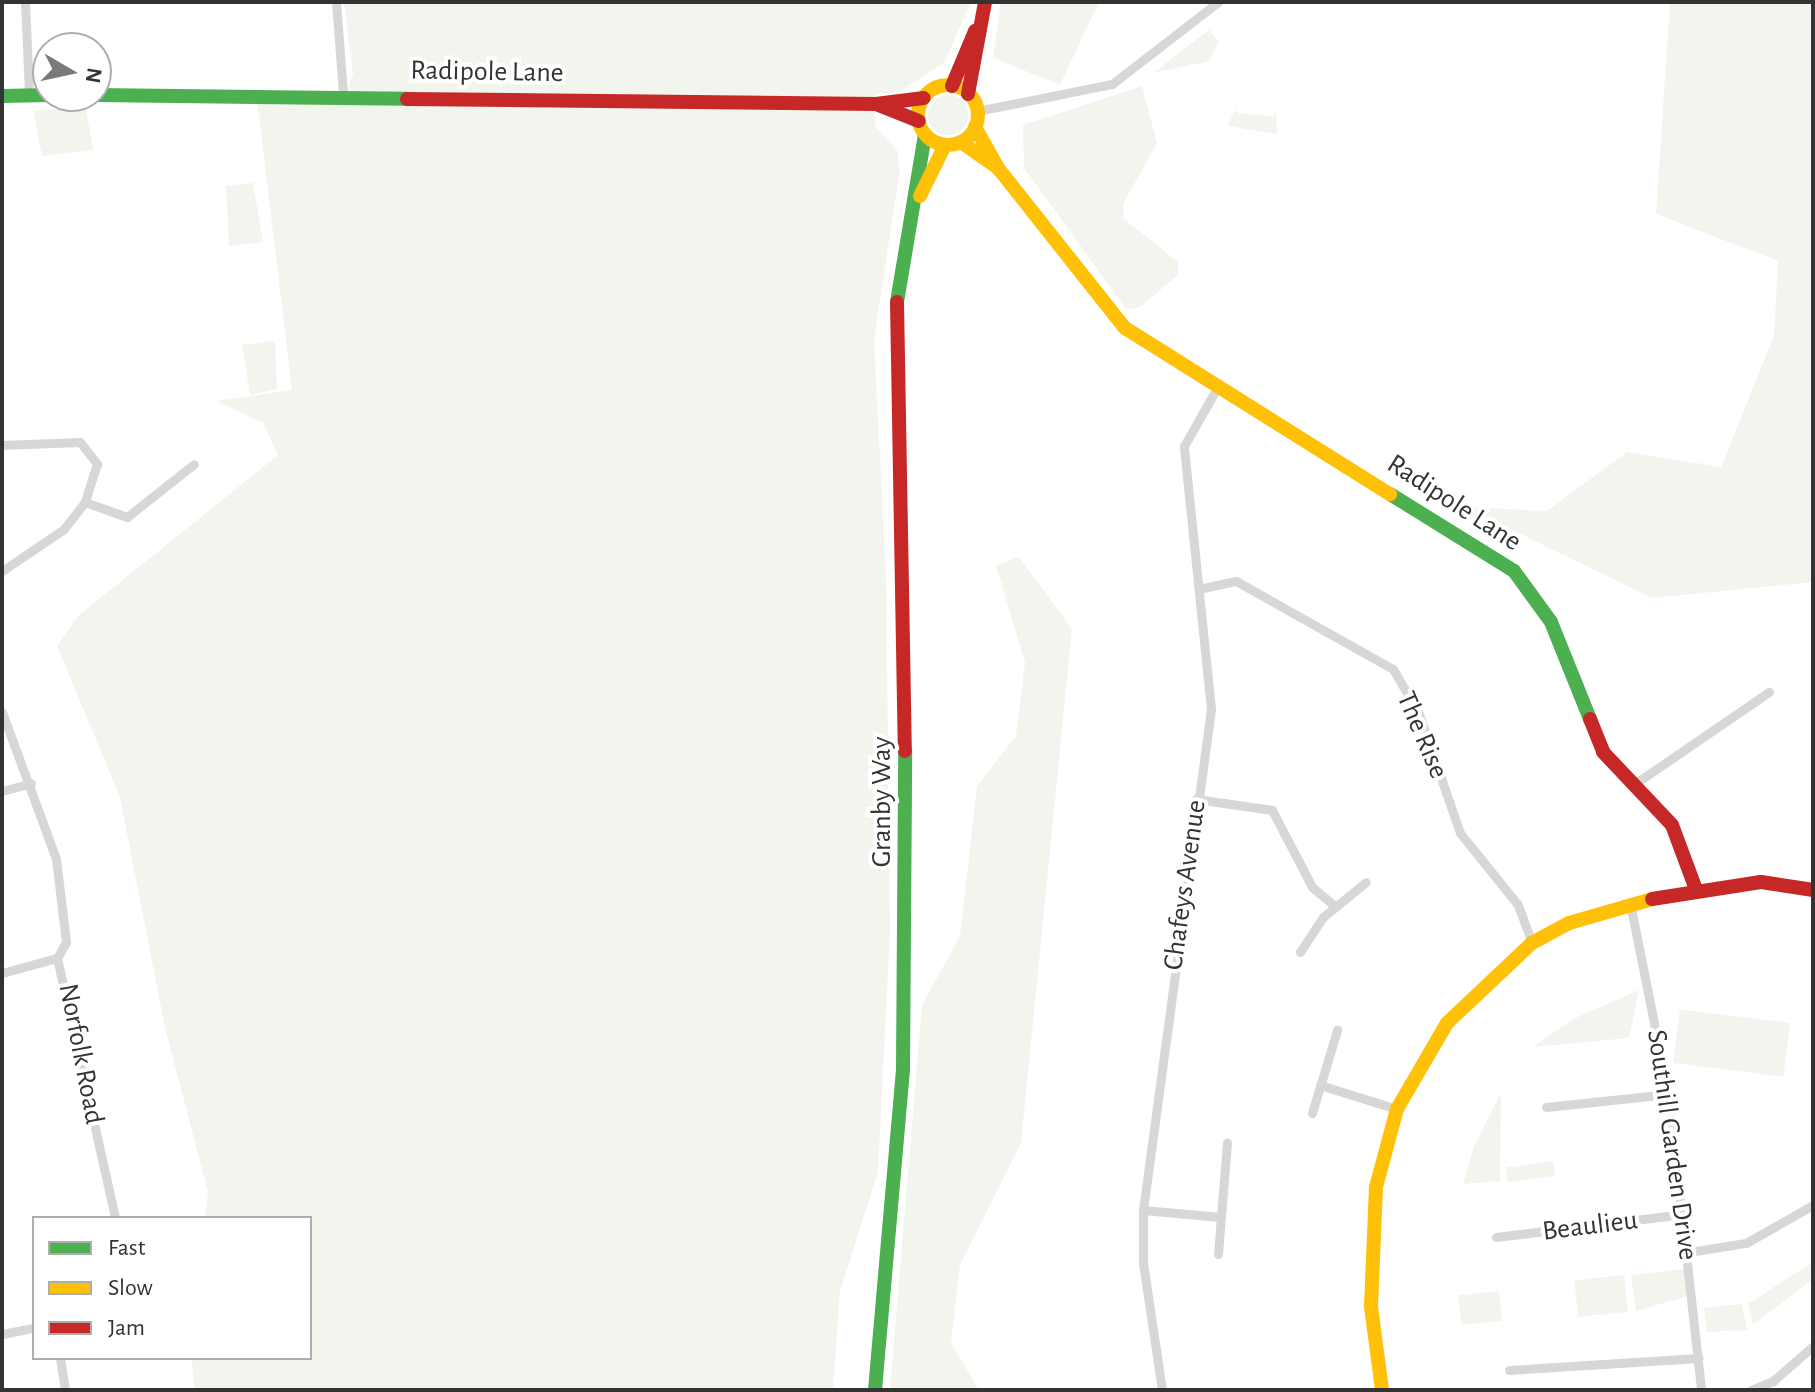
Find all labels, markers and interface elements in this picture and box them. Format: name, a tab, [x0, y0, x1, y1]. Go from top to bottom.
north arrow	[32, 32, 112, 112]
street label: Radipole Lane	[410, 54, 564, 90]
text: N	[82, 66, 106, 85]
street label: Radipole Lane	[1381, 447, 1527, 559]
street label: The Rise	[1389, 687, 1455, 783]
street label: Granby Way	[865, 737, 899, 867]
street label: Chafeys Avenue	[1156, 798, 1214, 972]
street label: Norfolk Road	[51, 981, 111, 1127]
street label: Southill Garden Drive	[1639, 1028, 1705, 1262]
street label: Beaulieu	[1540, 1203, 1640, 1249]
legend	[32, 1216, 312, 1360]
text: Fast	[108, 1236, 145, 1260]
text: Slow	[108, 1276, 153, 1300]
text: Jam	[108, 1316, 145, 1340]

